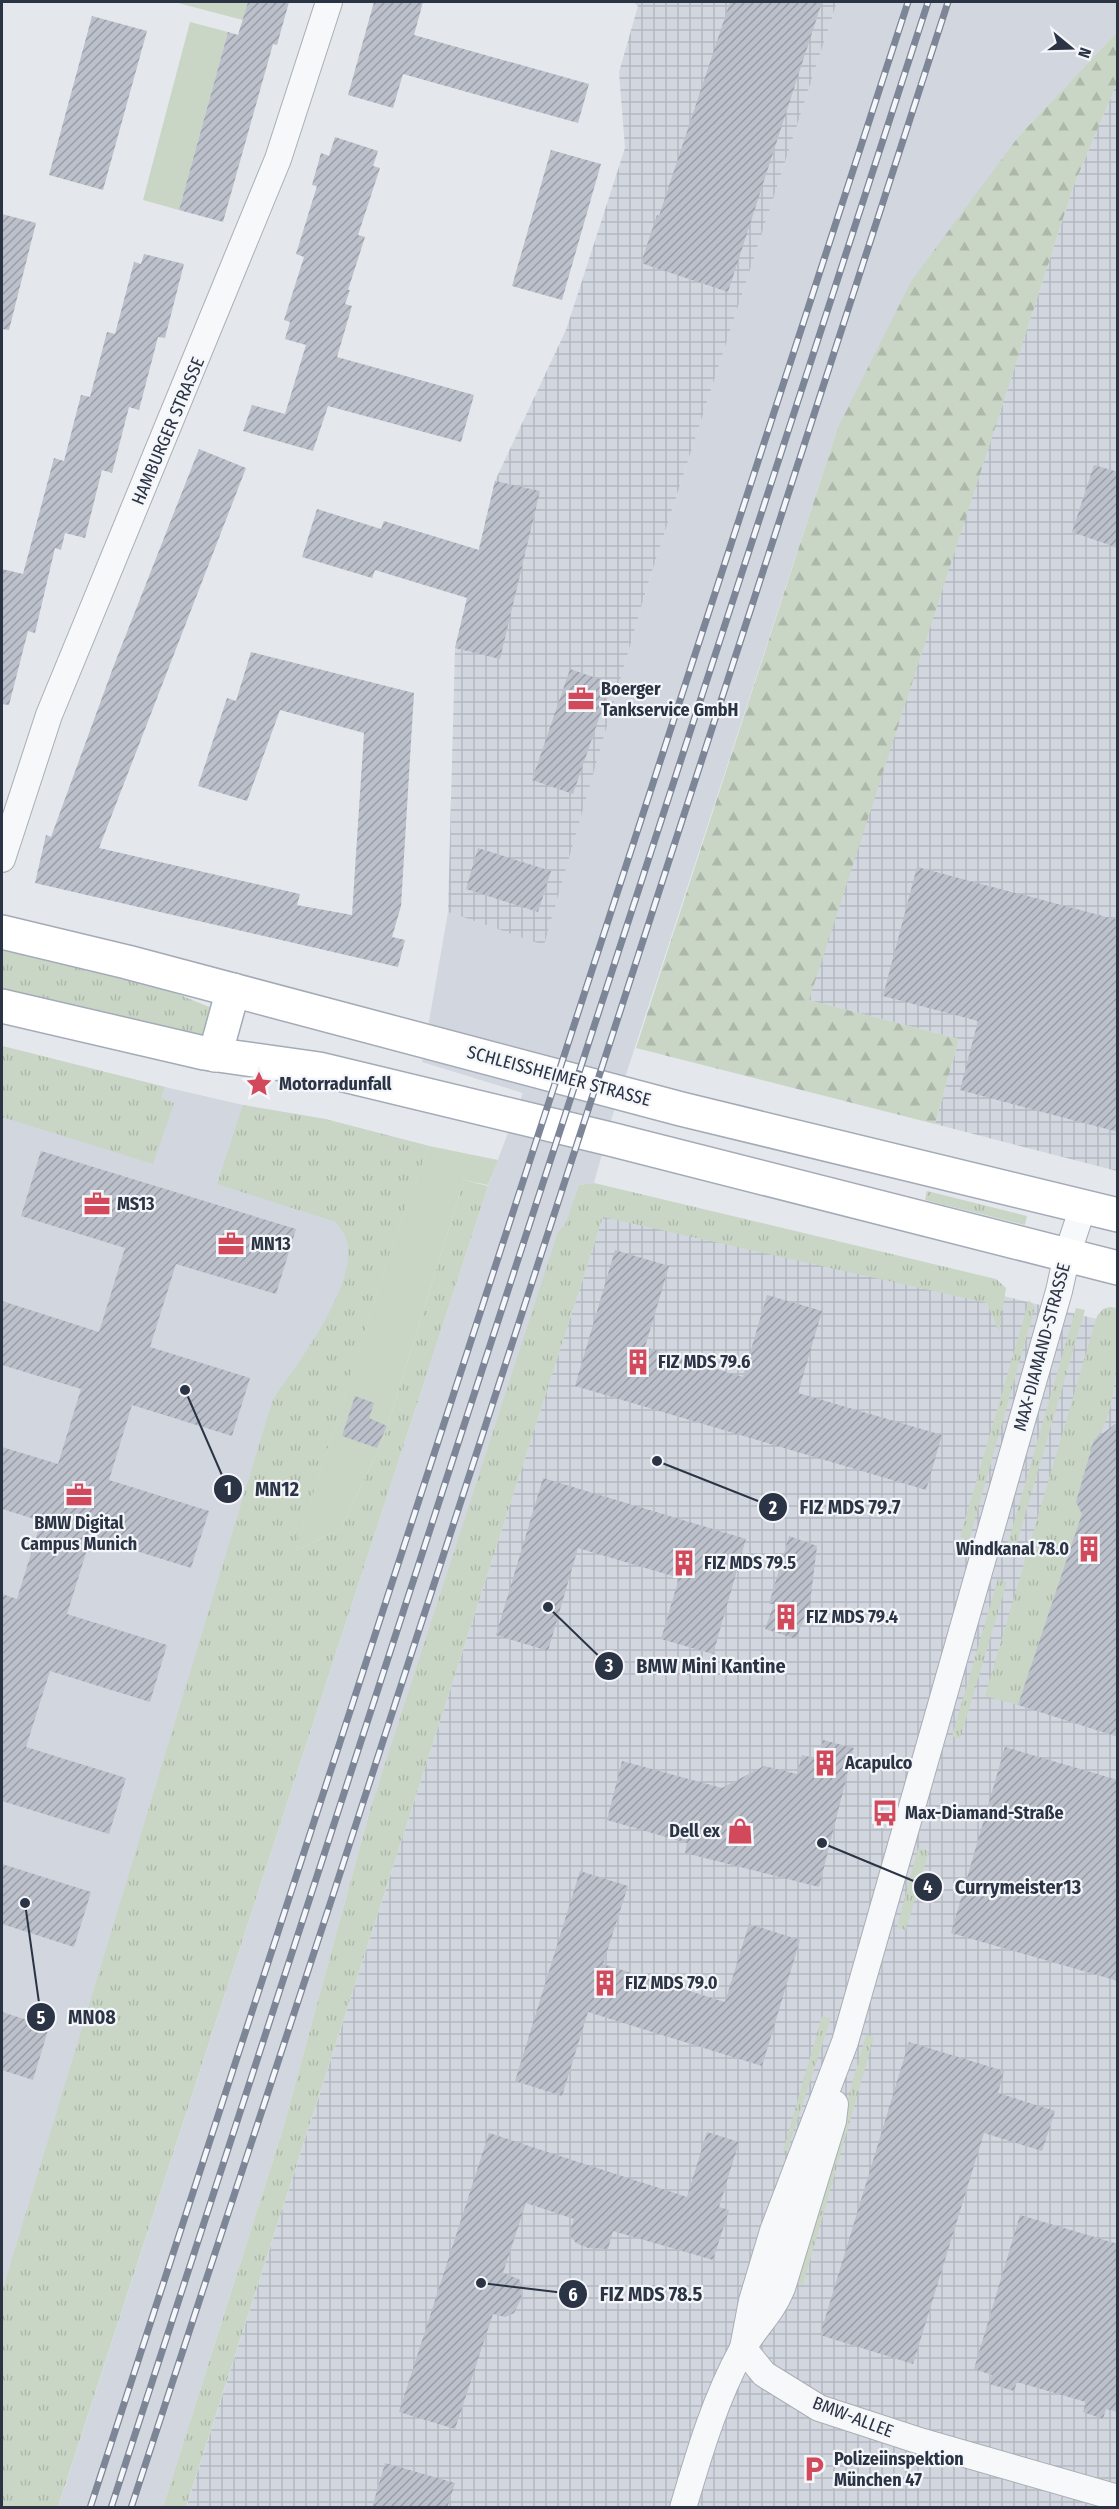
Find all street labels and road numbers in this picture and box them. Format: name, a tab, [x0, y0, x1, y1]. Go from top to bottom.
street label: HAMBURGER STRASSE	[127, 354, 209, 508]
street label: SCHLEISSHEIMER STRASSE	[465, 1041, 653, 1111]
street label: MAX-DIAMAND-STRASSE	[1009, 1260, 1075, 1434]
street label: BMW-ALLEE	[809, 2392, 897, 2442]

